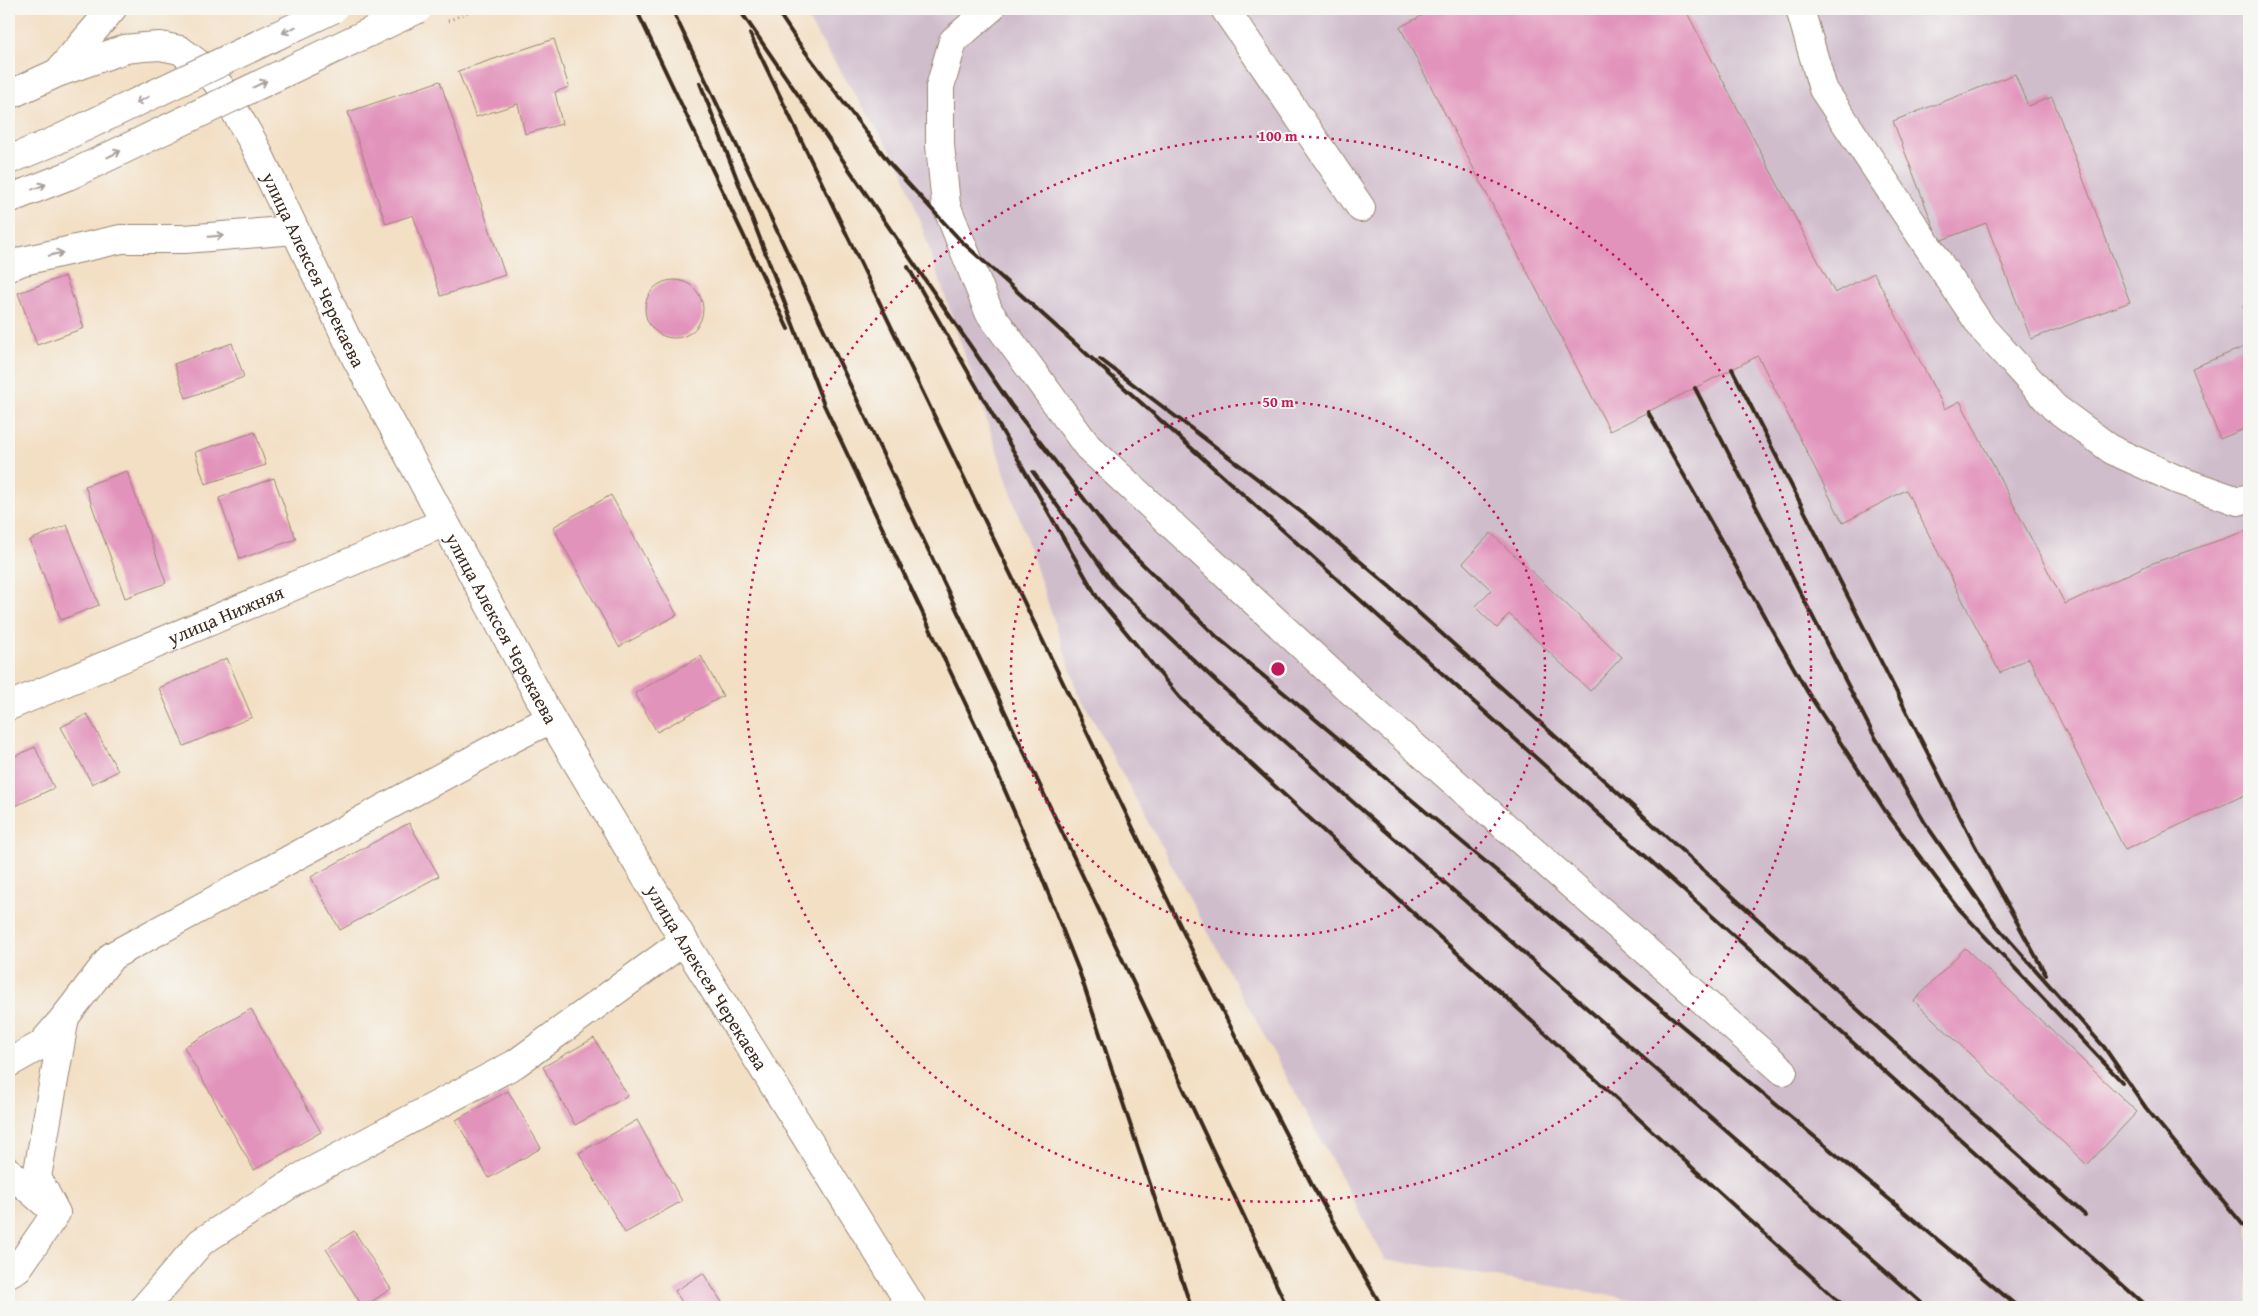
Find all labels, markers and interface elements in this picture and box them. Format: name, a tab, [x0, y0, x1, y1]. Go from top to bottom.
one-way arrow	[282, 26, 297, 35]
one-way arrow	[253, 79, 268, 89]
one-way arrow	[135, 95, 150, 105]
text: 100 m	[1258, 125, 1298, 146]
one-way arrow	[106, 149, 121, 158]
street label: улица Алексея Черекаева	[255, 166, 373, 372]
one-way arrow	[31, 182, 46, 191]
one-way arrow	[208, 232, 224, 241]
one-way arrow	[47, 249, 63, 258]
text: 50 m	[1262, 391, 1294, 412]
street label: улица Алексея Черекаева	[438, 527, 565, 729]
street label: улица Нижняя	[162, 578, 288, 652]
centre of rings	[1269, 660, 1287, 678]
street label: улица Алексея Черекаева	[639, 878, 775, 1075]

